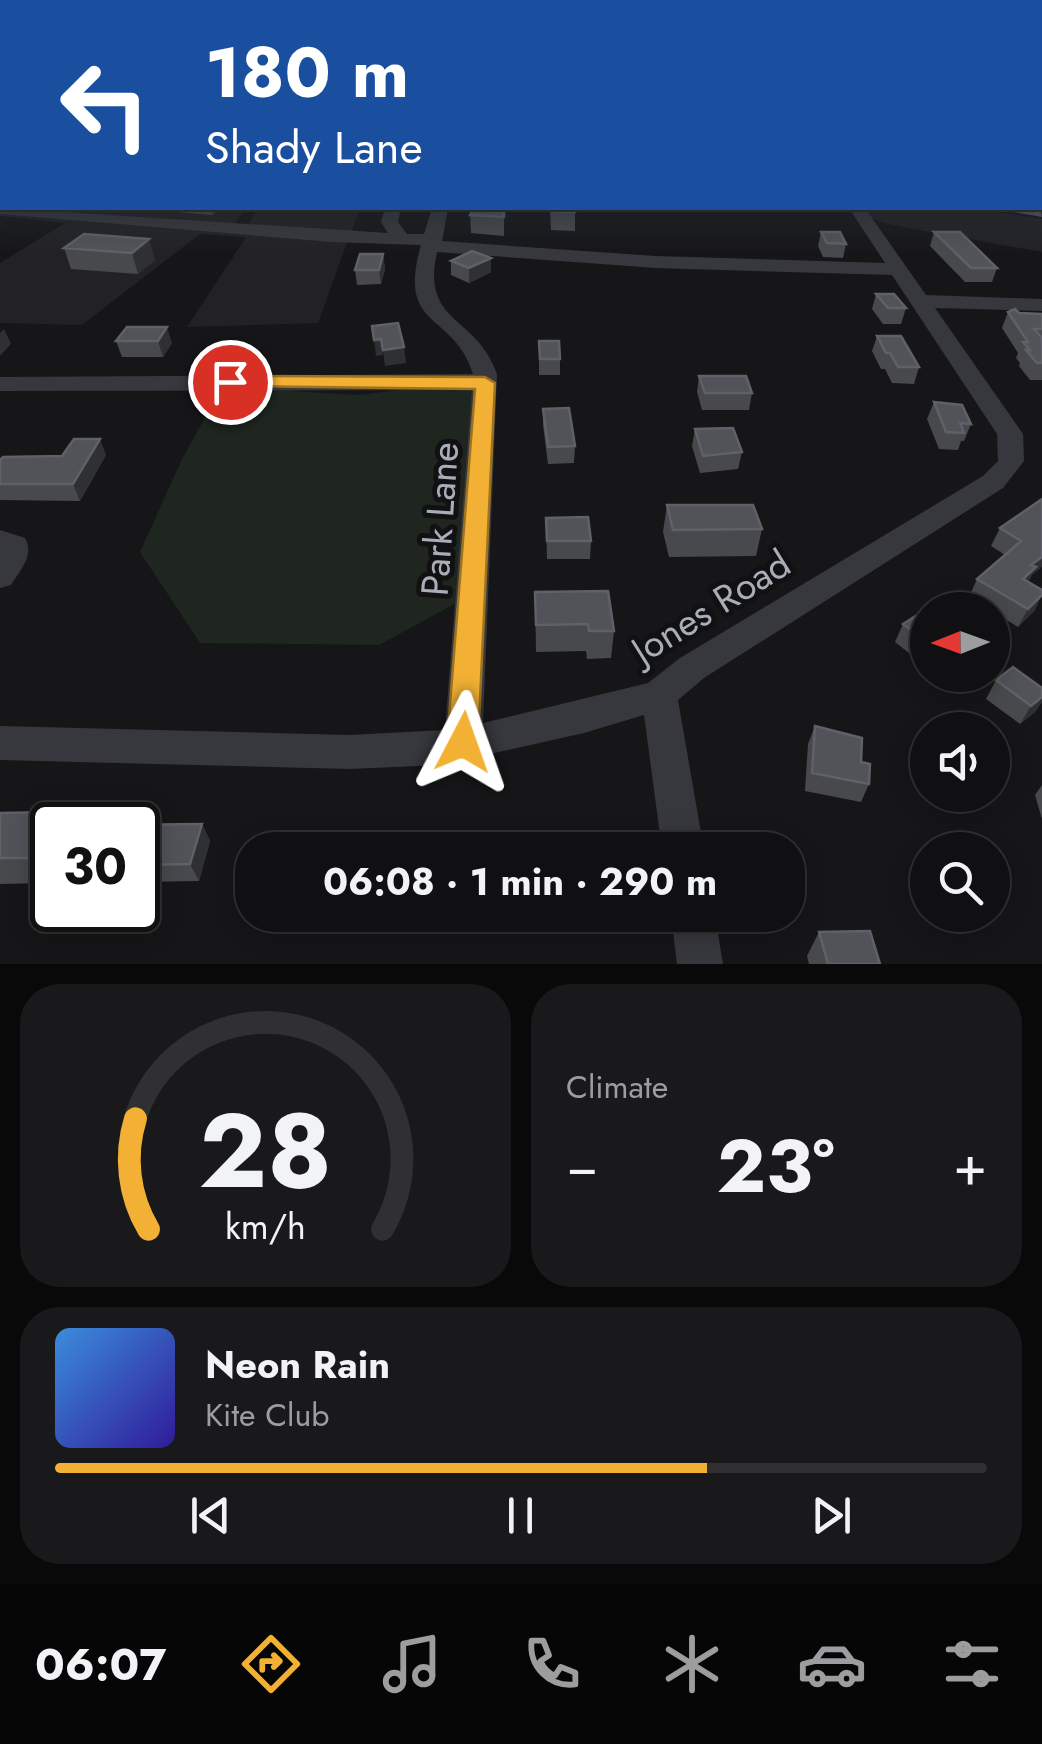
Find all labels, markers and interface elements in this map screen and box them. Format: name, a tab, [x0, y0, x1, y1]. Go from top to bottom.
text: 180 m	[205, 22, 409, 123]
icon: left	[40, 40, 170, 170]
text: Shady Lane	[205, 115, 423, 180]
pin	[188, 340, 273, 425]
icon: arrive	[203, 355, 258, 410]
street label: Park Lane	[407, 440, 472, 598]
street label: Jones Road	[616, 536, 801, 680]
north arrow	[910, 592, 1010, 692]
map controls	[910, 592, 1010, 932]
position arrow	[411, 690, 515, 794]
button: sound	[910, 712, 1010, 812]
speed limit sign: 30	[30, 802, 160, 932]
button: search	[910, 832, 1010, 932]
text: 06:08 · 1 min · 290 m	[323, 854, 717, 909]
text: Climate	[566, 1064, 668, 1110]
text: 28	[199, 1076, 332, 1226]
text: 23°	[717, 1112, 835, 1220]
text: −	[566, 1126, 598, 1206]
text: +	[953, 1126, 987, 1206]
text: km/h	[225, 1201, 306, 1252]
text: Neon Rain	[205, 1337, 390, 1392]
text: Kite Club	[205, 1392, 329, 1438]
icon: previous	[183, 1488, 238, 1543]
icon: pause	[493, 1488, 548, 1543]
icon: next	[804, 1488, 859, 1543]
icon: directions	[236, 1629, 306, 1699]
icon: music	[377, 1629, 447, 1699]
icon: phone	[517, 1629, 587, 1699]
icon: climate	[657, 1629, 727, 1699]
icon: car	[797, 1629, 867, 1699]
icon: filters	[937, 1629, 1007, 1699]
text: 06:07	[35, 1632, 166, 1697]

